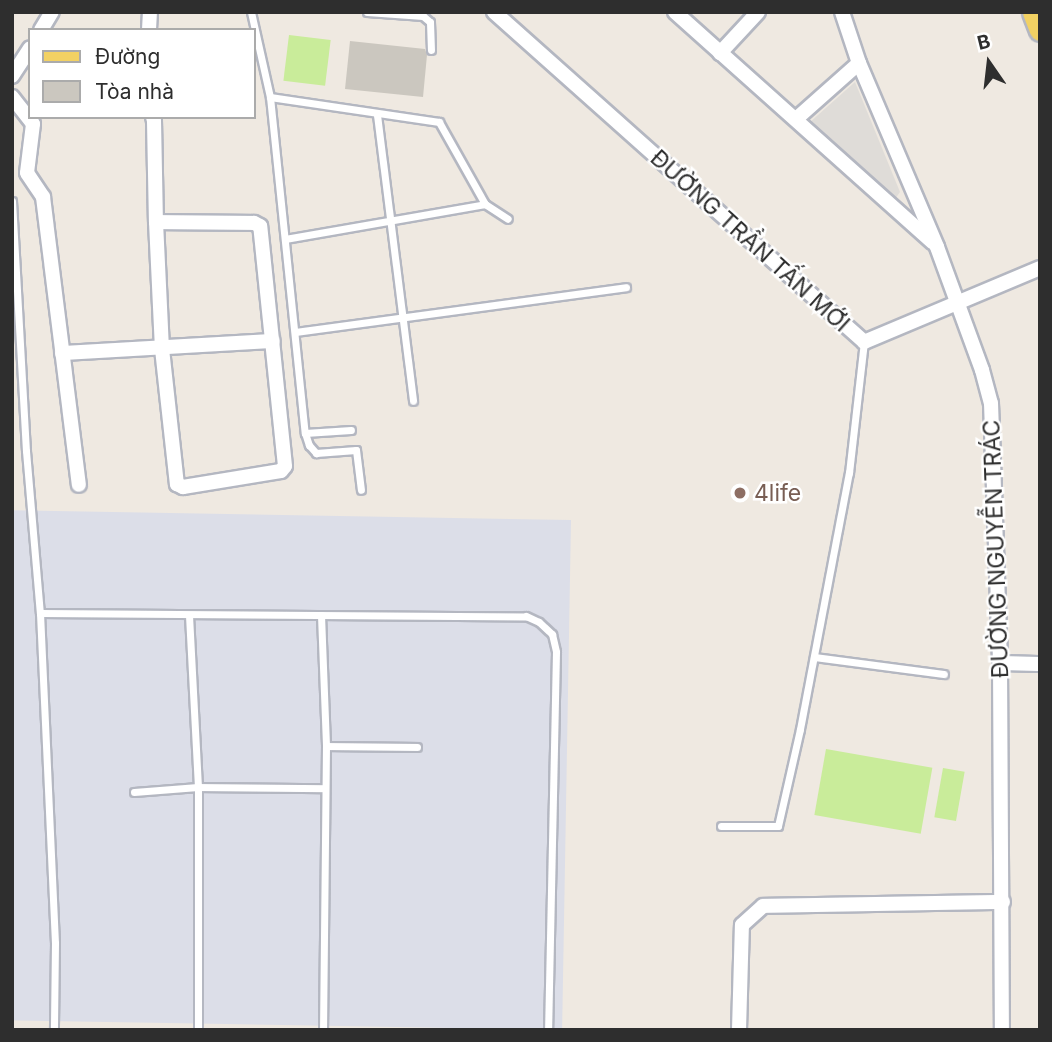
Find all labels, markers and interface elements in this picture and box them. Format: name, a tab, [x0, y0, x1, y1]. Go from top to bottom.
legend	[28, 28, 256, 119]
north arrow	[954, 28, 1024, 98]
text: B	[975, 29, 993, 55]
text: Đường	[95, 44, 160, 69]
text: Tòa nhà	[95, 79, 174, 104]
street label: ĐƯỜNG TRẦN TẤN MỚI	[645, 144, 855, 338]
street label: ĐƯỜNG NGUYỄN TRÁC	[978, 419, 1014, 679]
place label: 4life	[754, 479, 801, 507]
marker: 4life	[732, 485, 748, 501]

